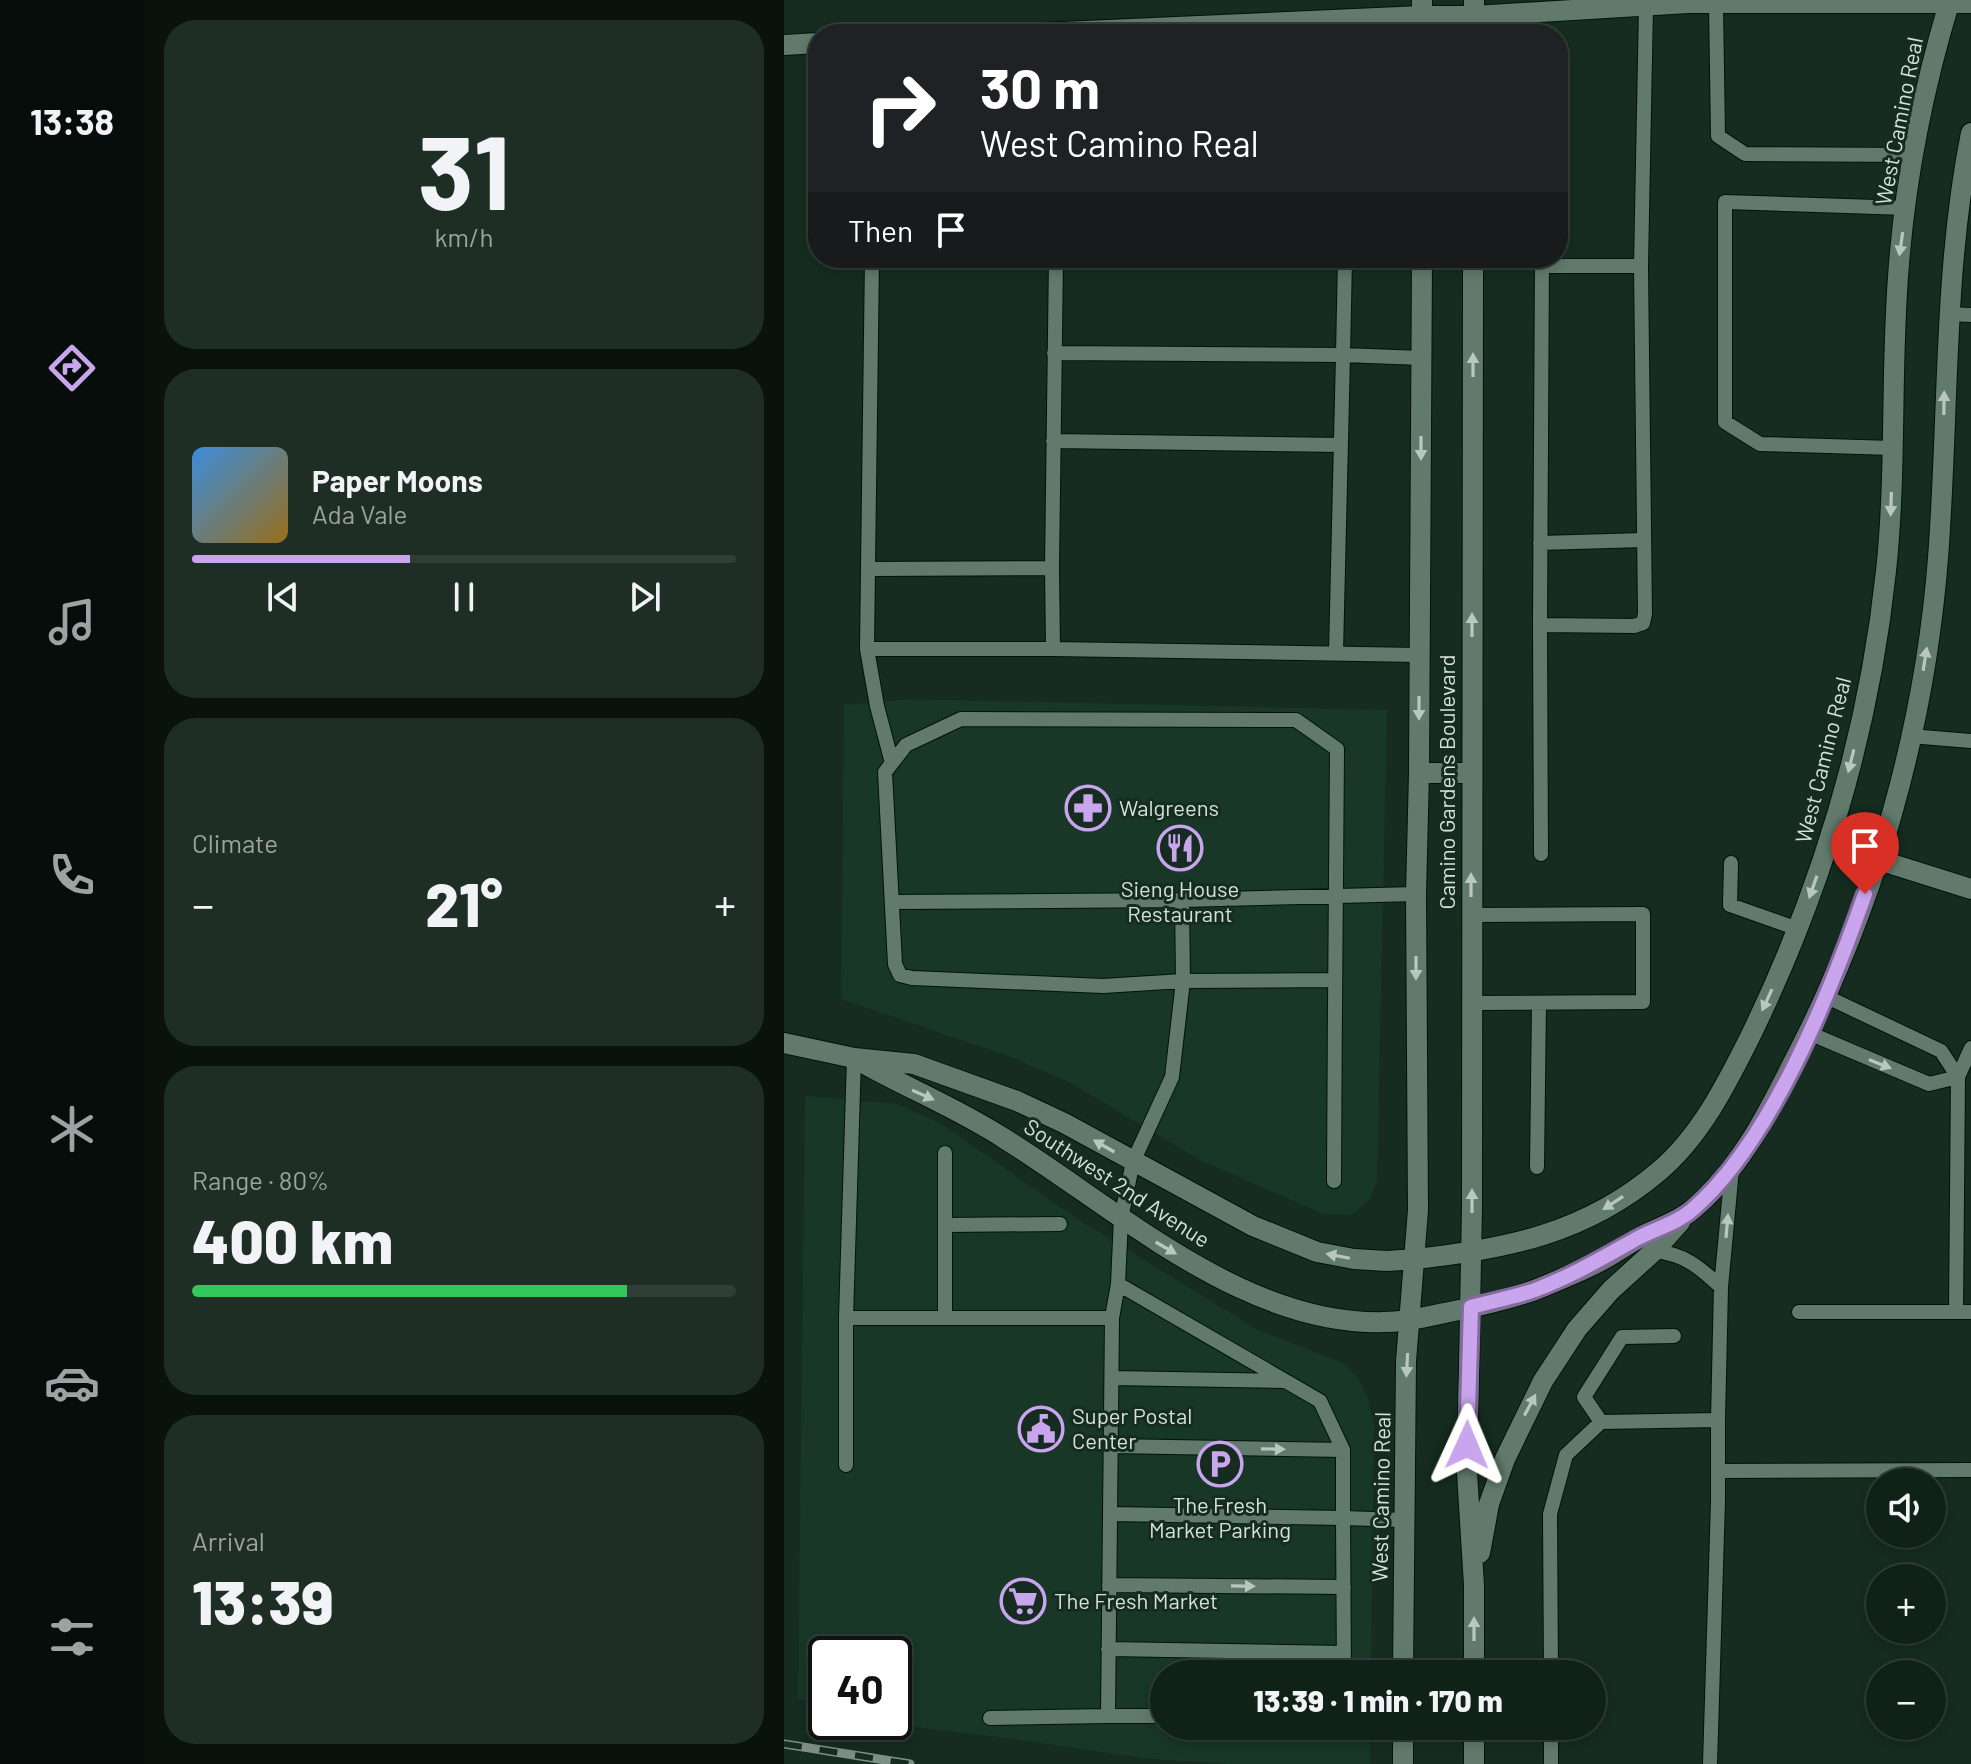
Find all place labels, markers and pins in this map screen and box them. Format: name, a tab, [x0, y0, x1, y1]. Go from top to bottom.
pharmacy icon: Walgreens	[1064, 784, 1112, 832]
place label: Walgreens	[1119, 794, 1219, 820]
pin	[1831, 812, 1899, 894]
restaurant icon: Sieng House Restaurant	[1156, 824, 1204, 872]
place label: Sieng House Restaurant	[1121, 875, 1239, 926]
place label: Super Postal Center	[1072, 1402, 1192, 1453]
public building icon: Super Postal Center	[1017, 1405, 1065, 1453]
parking icon: The Fresh Market Parking	[1196, 1440, 1244, 1488]
place label: The Fresh Market Parking	[1149, 1491, 1291, 1542]
supermarket icon: The Fresh Market	[999, 1577, 1047, 1625]
place label: The Fresh Market	[1054, 1587, 1218, 1613]

